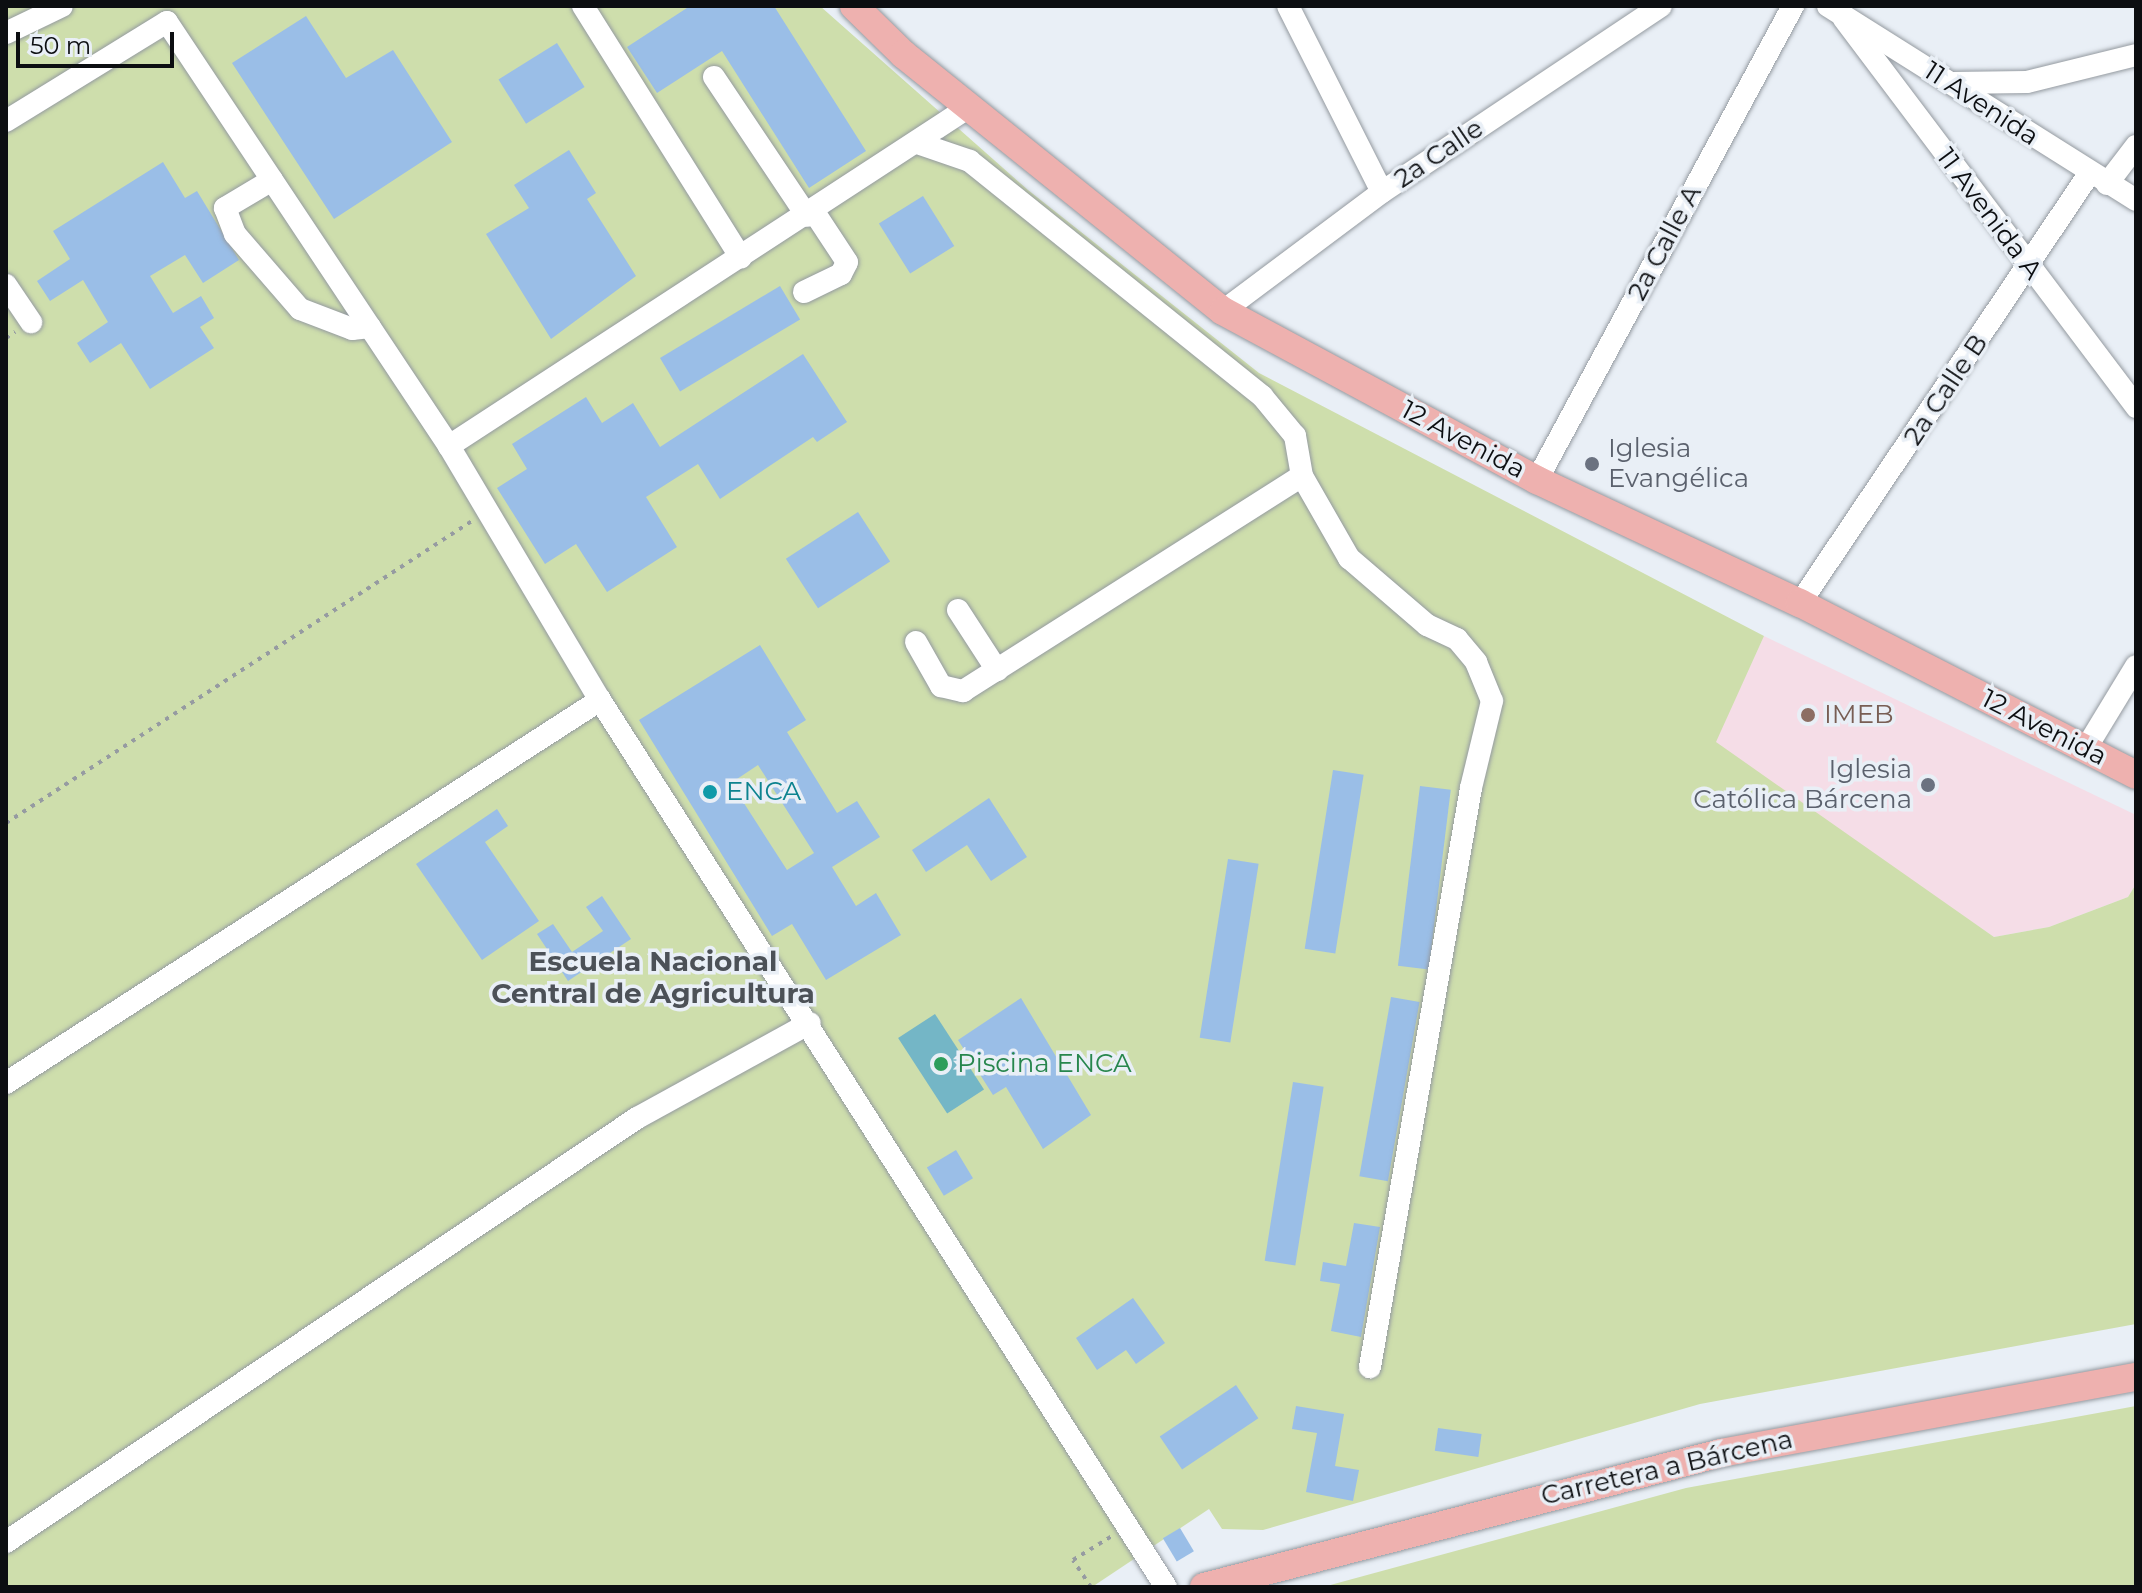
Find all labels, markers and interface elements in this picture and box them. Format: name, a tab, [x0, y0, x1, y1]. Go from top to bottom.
scale bar	[20, 16, 178, 66]
text: 50 m	[30, 31, 91, 60]
street label: 11 Avenida	[1918, 55, 2044, 153]
street label: 2a Calle	[1389, 113, 1489, 195]
street label: 11 Avenida A	[1930, 142, 2048, 286]
street label: 2a Calle A	[1622, 180, 1708, 306]
street label: 2a Calle B	[1898, 329, 1994, 451]
street label: 12 Avenida	[1396, 394, 1530, 486]
place label: Iglesia Evangélica	[1608, 433, 1749, 494]
marker: Iglesia Evangélica	[1583, 455, 1601, 473]
street label: 12 Avenida	[1976, 683, 2112, 773]
place label: IMEB	[1824, 699, 1894, 731]
marker: IMEB	[1799, 706, 1817, 724]
place label: Iglesia Católica Bárcena	[1693, 754, 1912, 816]
place label: ENCA	[726, 776, 801, 808]
marker: Iglesia Católica Bárcena	[1919, 776, 1937, 794]
marker: ENCA	[701, 783, 719, 801]
district label: Escuela Nacional Central de Agricultura	[491, 944, 815, 1010]
place label: Piscina ENCA	[957, 1048, 1132, 1080]
marker: Piscina ENCA	[932, 1055, 950, 1073]
street label: Carretera a Bárcena	[1538, 1424, 1796, 1512]

